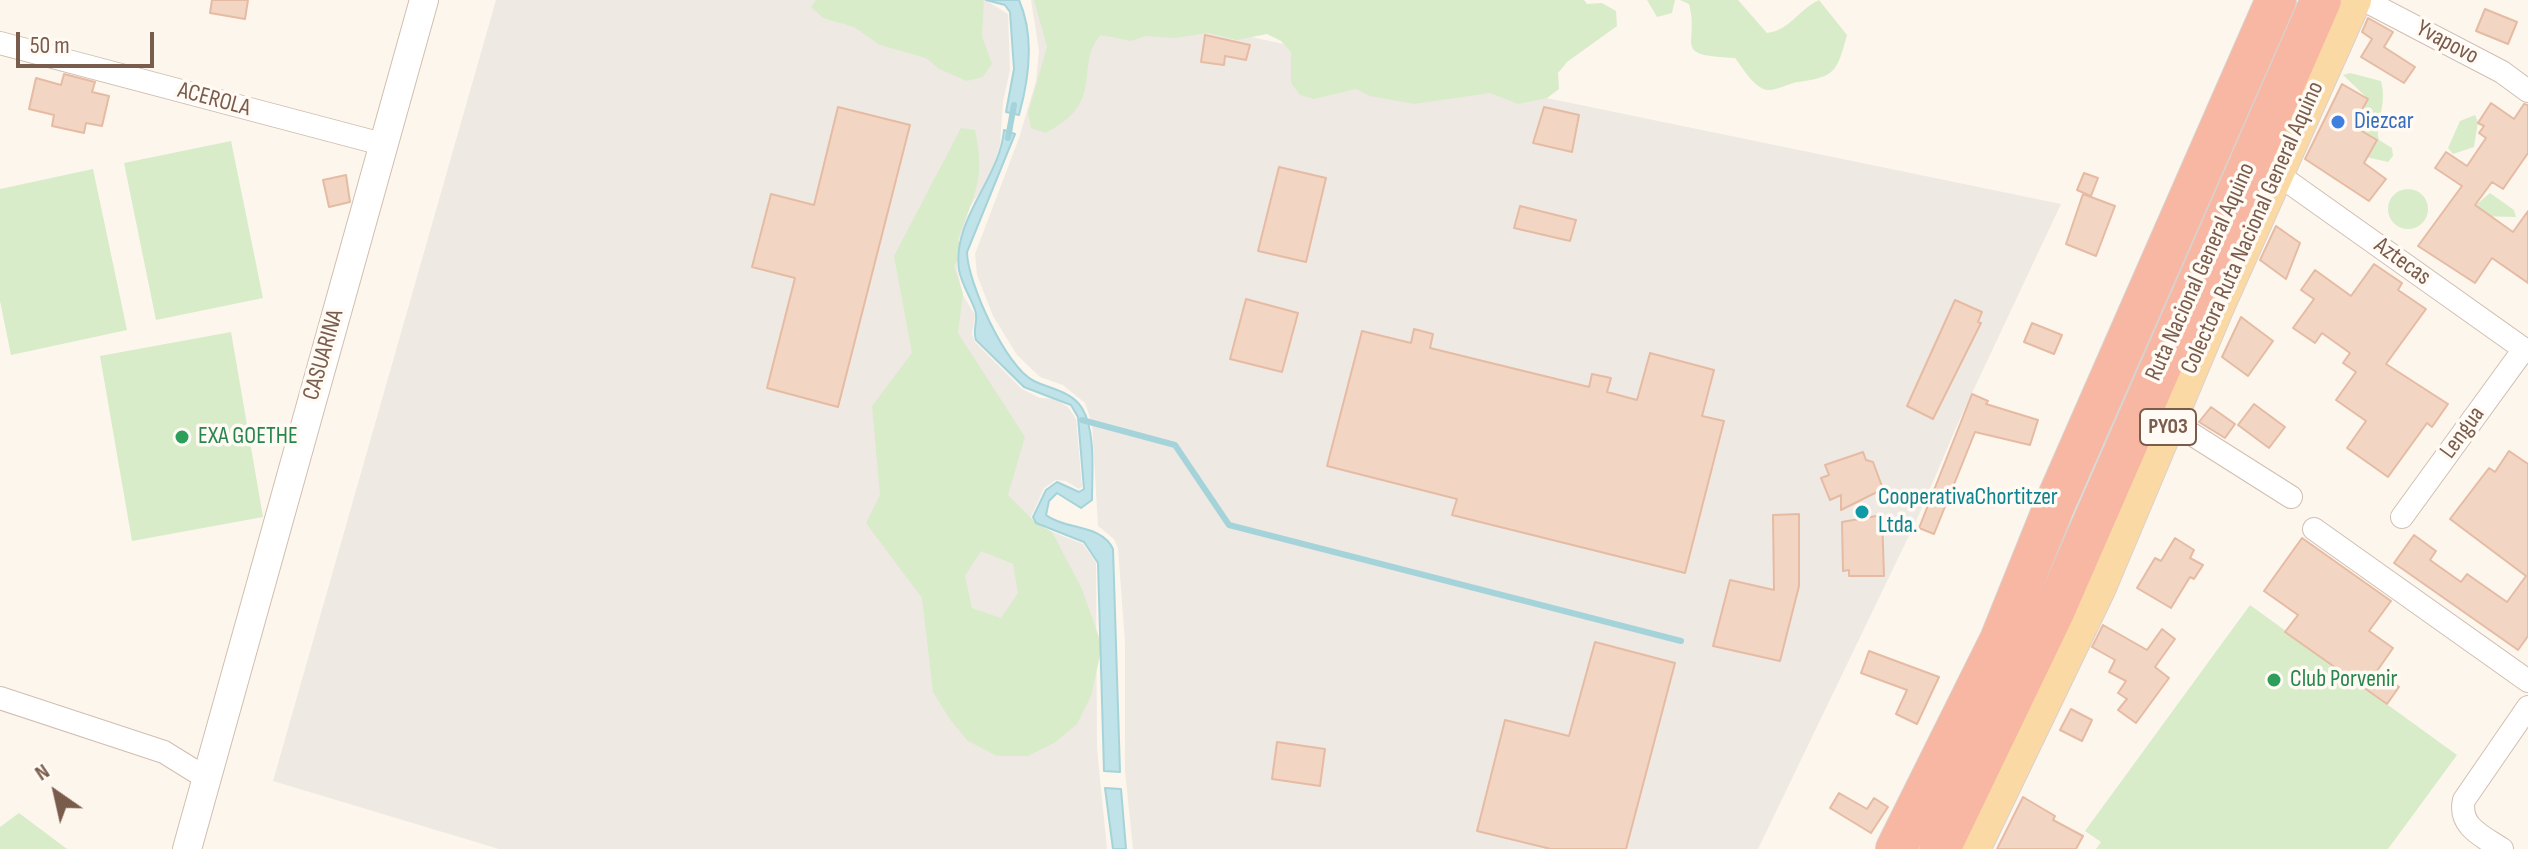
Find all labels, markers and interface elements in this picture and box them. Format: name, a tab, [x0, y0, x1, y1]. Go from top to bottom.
street label: Yvapovo	[2411, 15, 2483, 71]
scale bar	[20, 16, 158, 66]
text: 50 m	[30, 31, 70, 60]
street label: ACEROLA	[175, 77, 253, 123]
street label: Colectora Ruta Nacional General Aquino	[2175, 77, 2331, 379]
place label: Diezcar	[2354, 108, 2414, 136]
marker: Diezcar	[2329, 113, 2347, 131]
street label: Ruta Nacional General Aquino	[2140, 159, 2262, 385]
street label: Aztecas	[2368, 232, 2436, 292]
street label: CASUARINA	[297, 307, 351, 403]
street label: Lengua	[2434, 401, 2492, 465]
road number: PY03	[2140, 409, 2196, 445]
place label: EXA GOETHE	[198, 423, 298, 451]
marker: EXA GOETHE	[173, 428, 191, 446]
place label: CooperativaChortitzer Ltda.	[1878, 484, 2058, 540]
marker: CooperativaChortitzer Ltda.	[1853, 503, 1871, 521]
place label: Club Porvenir	[2290, 666, 2397, 694]
marker: Club Porvenir	[2265, 671, 2283, 689]
north arrow	[16, 753, 96, 833]
text: N	[30, 758, 55, 787]

